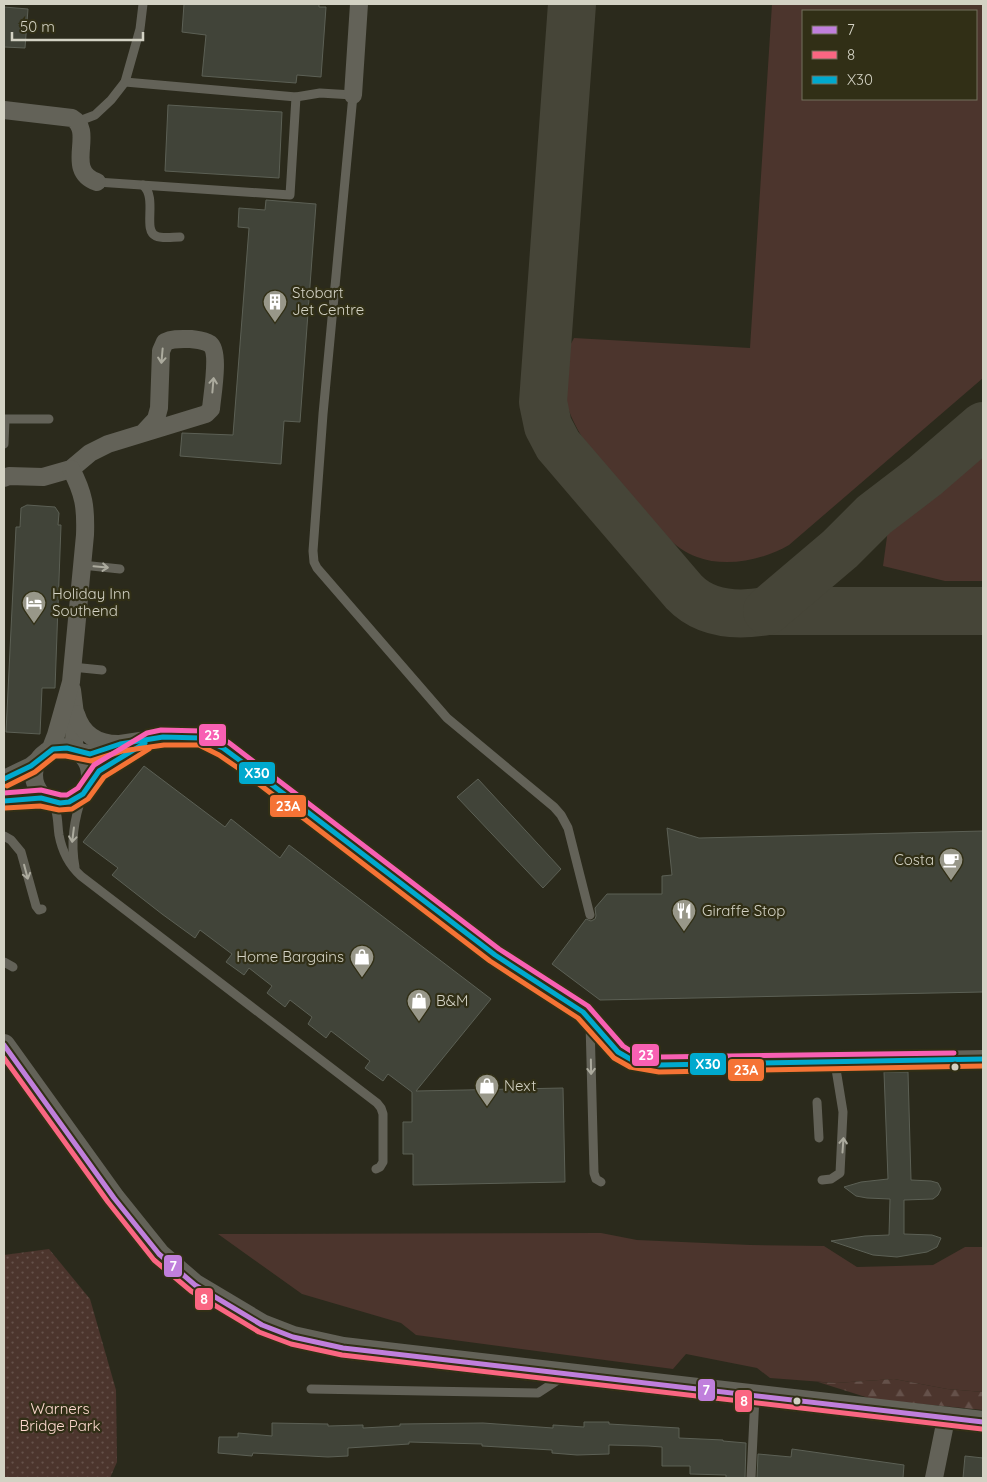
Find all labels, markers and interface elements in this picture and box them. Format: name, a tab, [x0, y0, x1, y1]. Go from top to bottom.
scale bar	[12, 10, 144, 42]
legend	[802, 10, 977, 100]
text: 50 m	[20, 17, 55, 36]
text: 7	[847, 20, 855, 39]
text: 8	[847, 45, 855, 64]
text: X30	[847, 70, 873, 89]
place label: Stobart Jet Centre	[292, 283, 364, 319]
building icon: Stobart Jet Centre	[262, 289, 288, 323]
one-way arrow	[157, 347, 166, 363]
one-way arrow	[208, 378, 217, 394]
one-way arrow	[93, 562, 109, 572]
place label: Holiday Inn Southend	[52, 584, 130, 620]
hotel icon: Holiday Inn Southend	[21, 590, 47, 624]
line badge: 23	[198, 723, 227, 747]
text: 23	[204, 726, 220, 744]
line badge: X30	[238, 761, 276, 785]
text: X30	[244, 764, 270, 782]
line badge: 23A	[269, 794, 307, 818]
text: 23A	[276, 797, 300, 815]
one-way arrow	[68, 827, 78, 843]
cafe icon: Costa	[938, 847, 964, 881]
place label: Costa	[894, 850, 934, 869]
one-way arrow	[21, 863, 31, 879]
restaurant icon: Giraffe Stop	[671, 898, 697, 932]
place label: Giraffe Stop	[702, 901, 785, 920]
shop icon: Home Bargains	[349, 944, 375, 978]
place label: Home Bargains	[236, 947, 344, 966]
shop icon: B&M	[406, 988, 432, 1022]
place label: B&M	[436, 991, 468, 1010]
line badge: 23	[631, 1043, 660, 1067]
text: 23	[638, 1046, 654, 1064]
line badge: X30	[689, 1052, 727, 1076]
text: X30	[695, 1055, 721, 1073]
one-way arrow	[586, 1058, 596, 1075]
line badge: 23A	[727, 1058, 765, 1082]
text: 23A	[734, 1061, 758, 1079]
unlabelled marker	[950, 1062, 960, 1072]
shop icon: Next	[474, 1073, 500, 1107]
place label: Next	[504, 1076, 536, 1095]
one-way arrow	[838, 1137, 847, 1153]
line badge: 7	[163, 1254, 183, 1278]
text: 7	[169, 1257, 177, 1275]
line badge: 8	[194, 1287, 214, 1311]
text: 8	[200, 1290, 208, 1308]
line badge: 7	[697, 1378, 716, 1402]
text: 7	[702, 1381, 710, 1399]
line badge: 8	[734, 1389, 753, 1413]
text: 8	[740, 1392, 748, 1410]
unlabelled marker	[792, 1396, 802, 1406]
park label: Warners Bridge Park	[19, 1399, 101, 1435]

